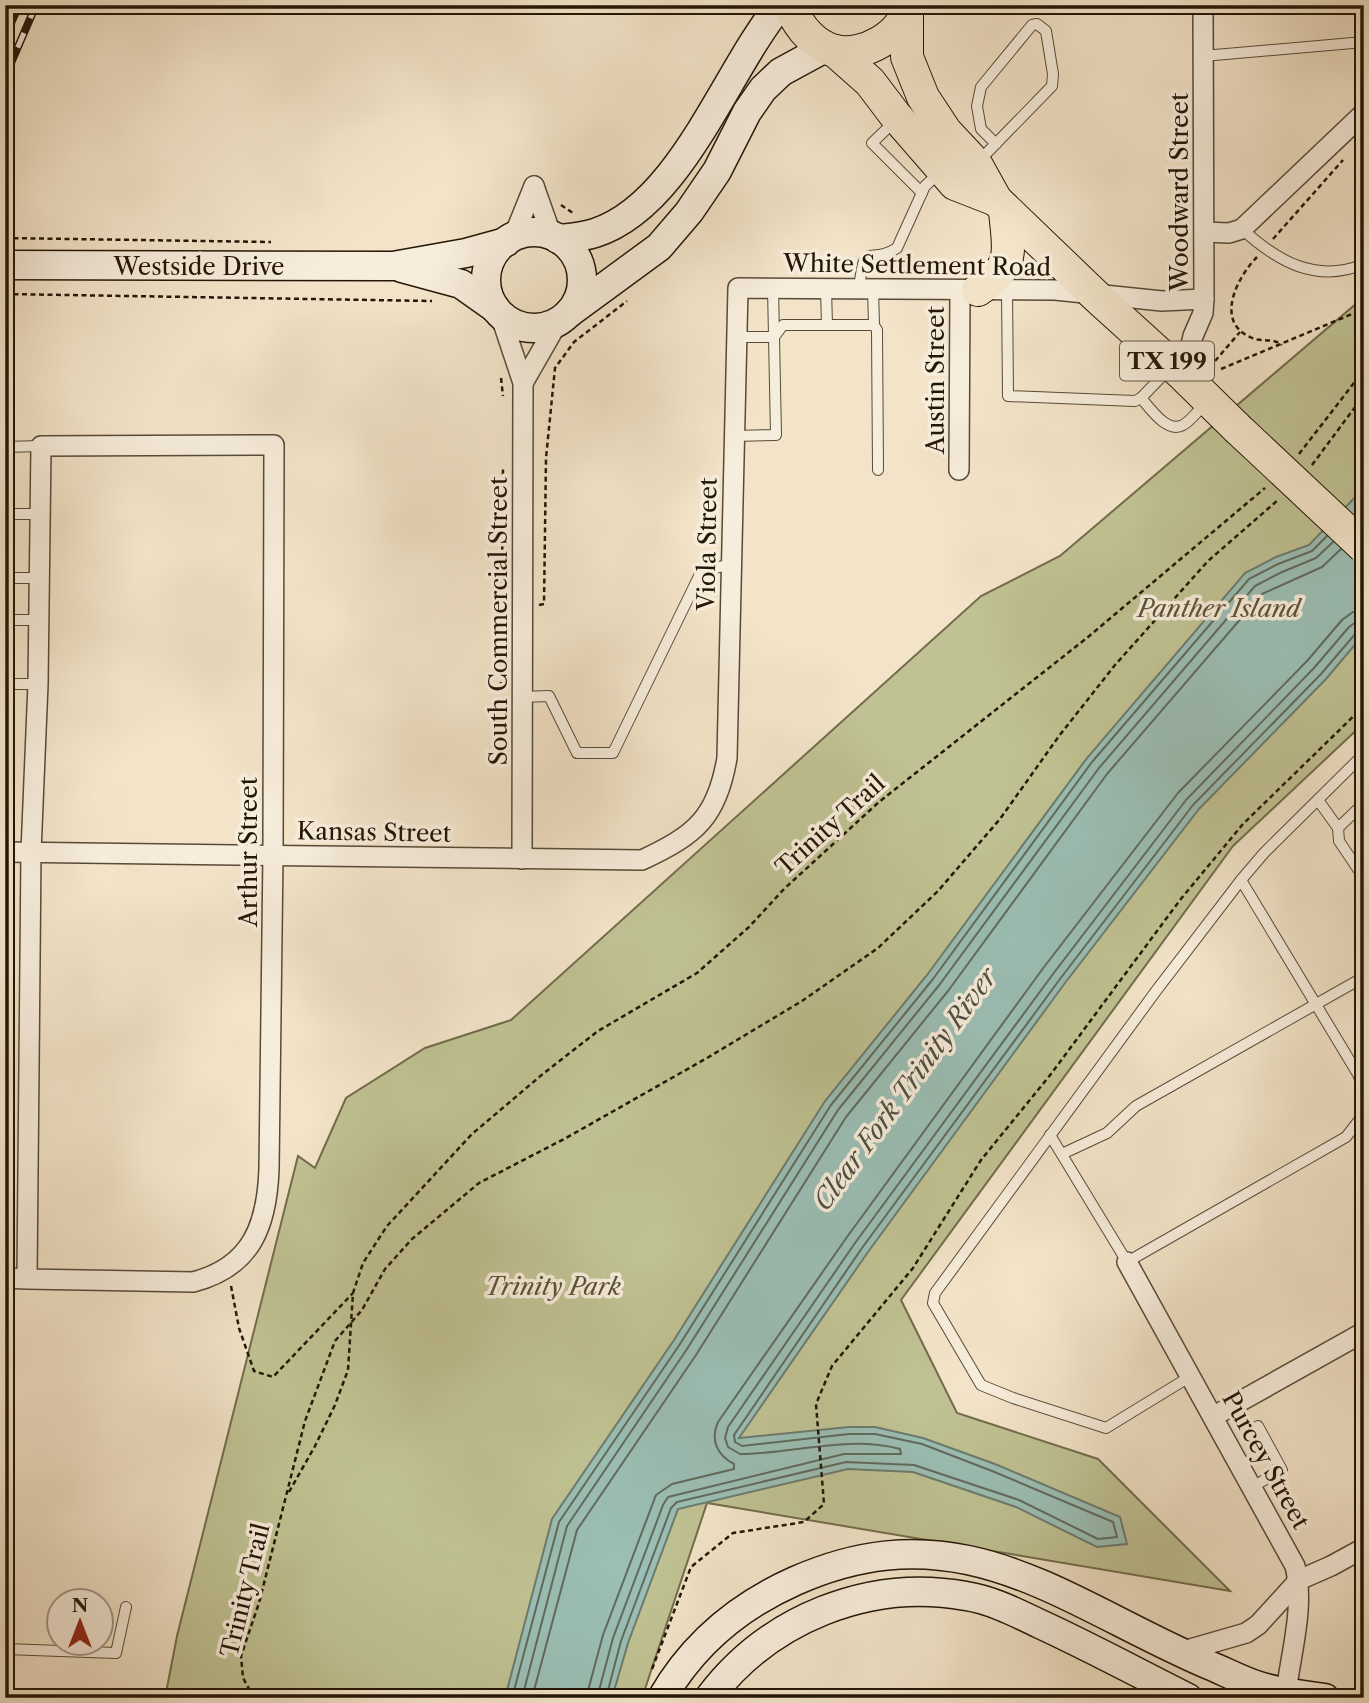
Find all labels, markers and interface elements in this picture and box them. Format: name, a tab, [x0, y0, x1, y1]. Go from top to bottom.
street label: Woodward Street	[1165, 92, 1194, 292]
street label: White Settlement Road	[782, 248, 1052, 282]
street label: Westside Drive	[112, 252, 285, 281]
street label: Austin Street	[921, 306, 950, 455]
road number: TX 199	[1120, 342, 1214, 380]
street label: South Commercial Street	[484, 476, 513, 766]
street label: Viola Street	[691, 477, 723, 612]
park label: Panther Island	[1136, 594, 1303, 623]
street label: Trinity Trail	[769, 768, 891, 882]
street label: Arthur Street	[234, 776, 263, 928]
street label: Kansas Street	[297, 816, 452, 848]
water label: Clear Fork Trinity River	[806, 960, 1005, 1216]
park label: Trinity Park	[485, 1272, 621, 1301]
street label: Purcey Street	[1216, 1386, 1316, 1534]
street label: Trinity Trail	[214, 1520, 276, 1660]
north arrow	[46, 1588, 116, 1658]
text: N	[72, 1594, 88, 1617]

